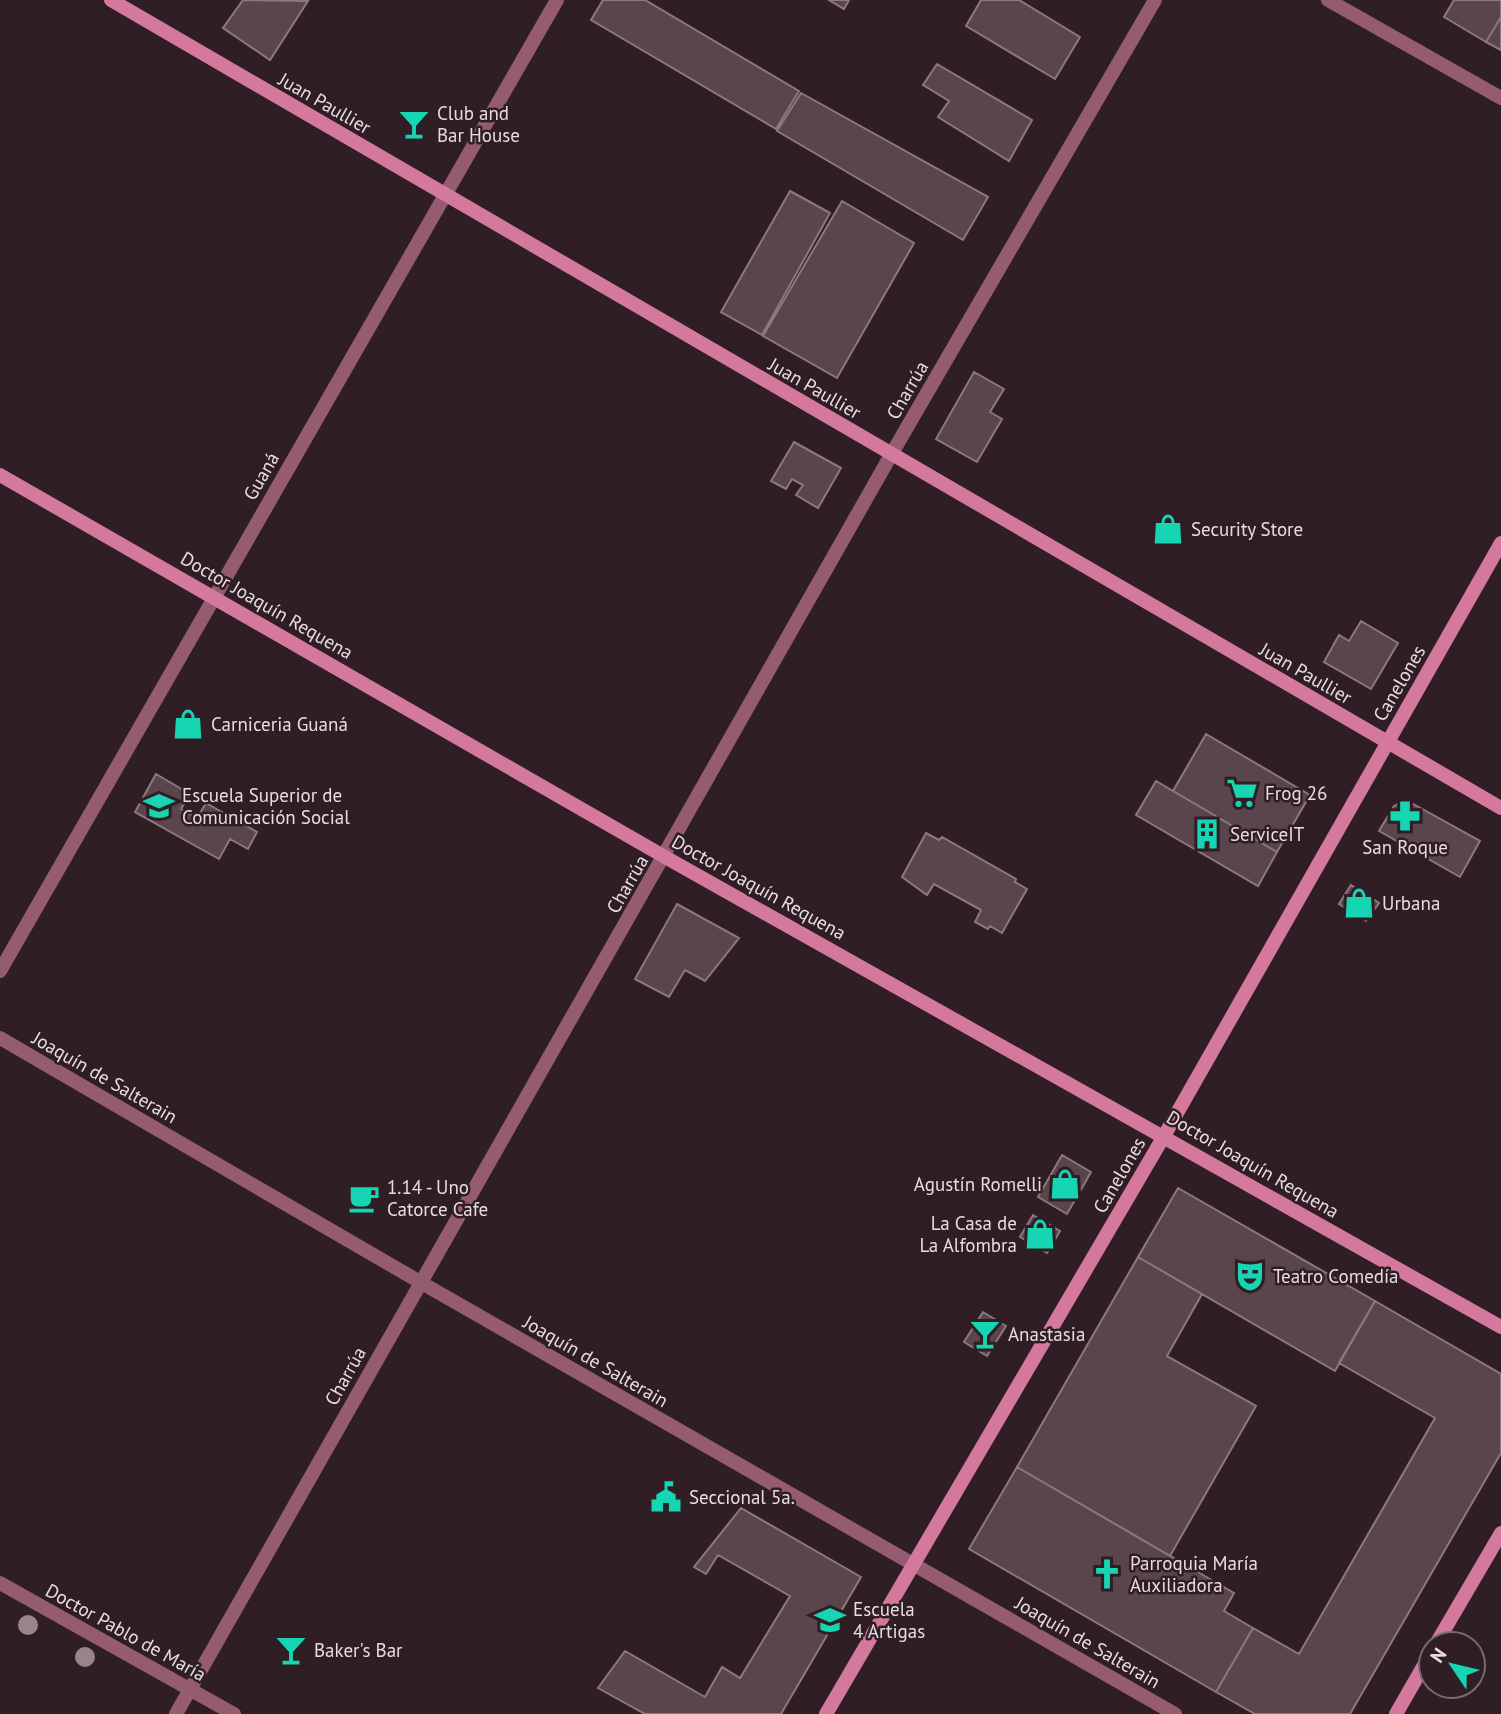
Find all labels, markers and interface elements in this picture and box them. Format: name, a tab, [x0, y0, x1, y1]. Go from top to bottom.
street label: Juan Paullier	[274, 66, 376, 139]
place label: Club and Bar House	[437, 101, 520, 147]
bar icon: Club and Bar House	[397, 107, 431, 141]
street label: Juan Paullier	[764, 351, 866, 424]
street label: Charrúa	[881, 357, 933, 423]
street label: Guaná	[238, 448, 284, 504]
shop icon: Security Store	[1151, 512, 1185, 546]
place label: Security Store	[1191, 517, 1303, 541]
street label: Doctor Joaquín Requena	[177, 546, 357, 664]
street label: Juan Paullier	[1255, 636, 1357, 709]
street label: Canelones	[1368, 641, 1430, 725]
shop icon: Carniceria Guaná	[171, 707, 205, 741]
place label: Carniceria Guaná	[211, 712, 348, 736]
supermarket icon: Frog 26	[1225, 776, 1259, 810]
place label: Frog 26	[1265, 781, 1327, 805]
place label: Escuela Superior de Comunicación Social	[182, 783, 350, 829]
school or university icon: Escuela Superior de Comunicación Social	[142, 789, 176, 823]
pharmacy icon: San Roque	[1388, 799, 1422, 833]
building icon: ServiceIT	[1190, 817, 1224, 851]
place label: ServiceIT	[1230, 822, 1305, 846]
street label: Doctor Joaquín Requena	[668, 829, 850, 945]
place label: San Roque	[1362, 835, 1448, 859]
street label: Charrúa	[601, 851, 653, 917]
shop icon: Urbana	[1342, 886, 1376, 920]
place label: Urbana	[1382, 891, 1440, 915]
street label: Joaquín de Salterain	[27, 1025, 182, 1128]
street label: Doctor Joaquín Requena	[1163, 1105, 1343, 1223]
street label: Canelones	[1088, 1133, 1150, 1217]
shop icon: Agustín Romelli	[1048, 1167, 1082, 1201]
place label: Agustín Romelli	[914, 1172, 1042, 1196]
place label: 1.14 - Uno Catorce Cafe	[387, 1175, 488, 1221]
cafe icon: 1.14 - Uno Catorce Cafe	[347, 1181, 381, 1215]
place label: La Casa de La Alfombra	[919, 1211, 1017, 1257]
shop icon: La Casa de La Alfombra	[1023, 1217, 1057, 1251]
theatre icon: Teatro Comedía	[1233, 1259, 1267, 1293]
place label: Teatro Comedía	[1273, 1264, 1399, 1288]
street label: Joaquín de Salterain	[518, 1309, 673, 1412]
bar icon: Anastasia	[968, 1317, 1002, 1351]
place label: Anastasia	[1008, 1322, 1085, 1346]
street label: Charrúa	[319, 1343, 371, 1409]
public building icon: Seccional 5a.	[649, 1480, 683, 1514]
place label: Seccional 5a.	[689, 1485, 795, 1509]
place label: Parroquia María Auxiliadora	[1130, 1551, 1258, 1597]
church icon: Parroquia María Auxiliadora	[1090, 1557, 1124, 1591]
street label: Doctor Pablo de María	[41, 1578, 211, 1686]
street label: Joaquín de Salterain	[1010, 1590, 1165, 1693]
place label: Escuela 4 Artigas	[853, 1597, 925, 1643]
school or university icon: Escuela 4 Artigas	[813, 1603, 847, 1637]
north arrow	[1417, 1630, 1487, 1700]
bar icon: Baker's Bar	[274, 1633, 308, 1667]
place label: Baker's Bar	[314, 1638, 403, 1662]
text: N	[1425, 1643, 1451, 1667]

